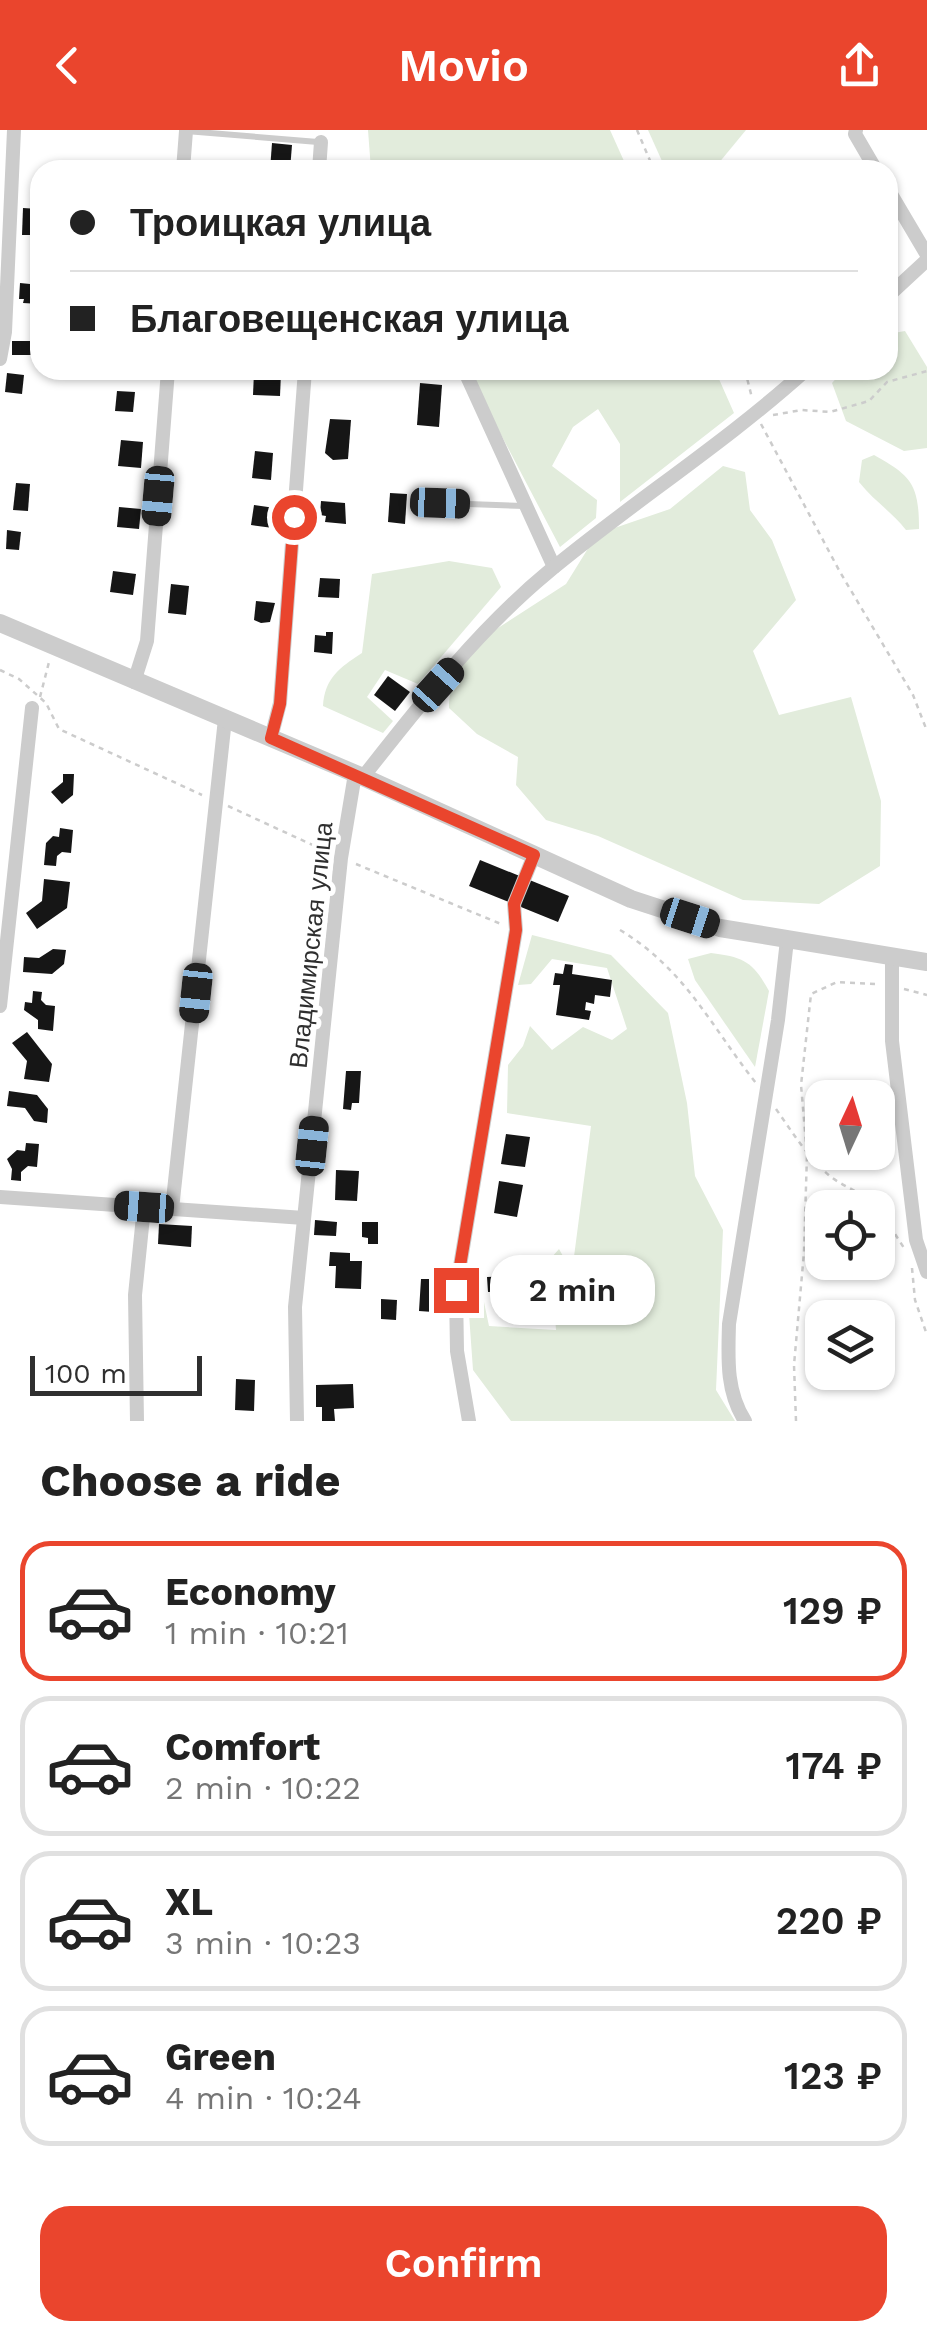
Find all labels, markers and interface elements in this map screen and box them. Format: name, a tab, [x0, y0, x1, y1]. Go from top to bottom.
icon: back	[40, 38, 95, 93]
icon: share	[832, 38, 887, 93]
text: Movio	[398, 39, 529, 92]
text: Троицкая улица	[130, 201, 431, 245]
text: Благовещенская улица	[130, 297, 569, 341]
car	[140, 465, 176, 527]
car	[409, 487, 471, 519]
route start	[272, 495, 317, 540]
car	[407, 653, 469, 717]
street label: Владимирская улица	[284, 820, 338, 1070]
car	[657, 894, 723, 942]
car	[178, 962, 214, 1024]
north arrow	[805, 1080, 895, 1170]
map controls	[805, 1080, 895, 1390]
car	[294, 1115, 330, 1177]
car	[113, 1190, 175, 1224]
button: locate	[805, 1190, 895, 1280]
callout: 2 min	[491, 1255, 656, 1325]
route end	[434, 1268, 479, 1313]
text: 2 min	[529, 1271, 616, 1309]
button: layers	[805, 1300, 895, 1390]
scale bar	[30, 1351, 202, 1396]
text: 100 m	[45, 1357, 127, 1390]
text: Choose a ride	[40, 1454, 340, 1507]
icon: car	[45, 1566, 135, 1656]
text: Economy	[165, 1570, 336, 1614]
text: 129 ₽	[783, 1589, 882, 1633]
text: 1 min · 10:21	[165, 1614, 349, 1652]
icon: car	[45, 1721, 135, 1811]
text: Comfort	[165, 1725, 320, 1769]
text: 174 ₽	[785, 1744, 882, 1788]
text: 2 min · 10:22	[165, 1769, 361, 1807]
icon: car	[45, 1876, 135, 1966]
text: XL	[165, 1880, 213, 1924]
text: 220 ₽	[776, 1899, 882, 1943]
text: 3 min · 10:23	[165, 1924, 361, 1962]
icon: car	[45, 2031, 135, 2121]
text: Green	[165, 2035, 276, 2079]
text: 123 ₽	[784, 2054, 882, 2098]
text: 4 min · 10:24	[165, 2079, 362, 2117]
button: Confirm	[40, 2206, 887, 2321]

